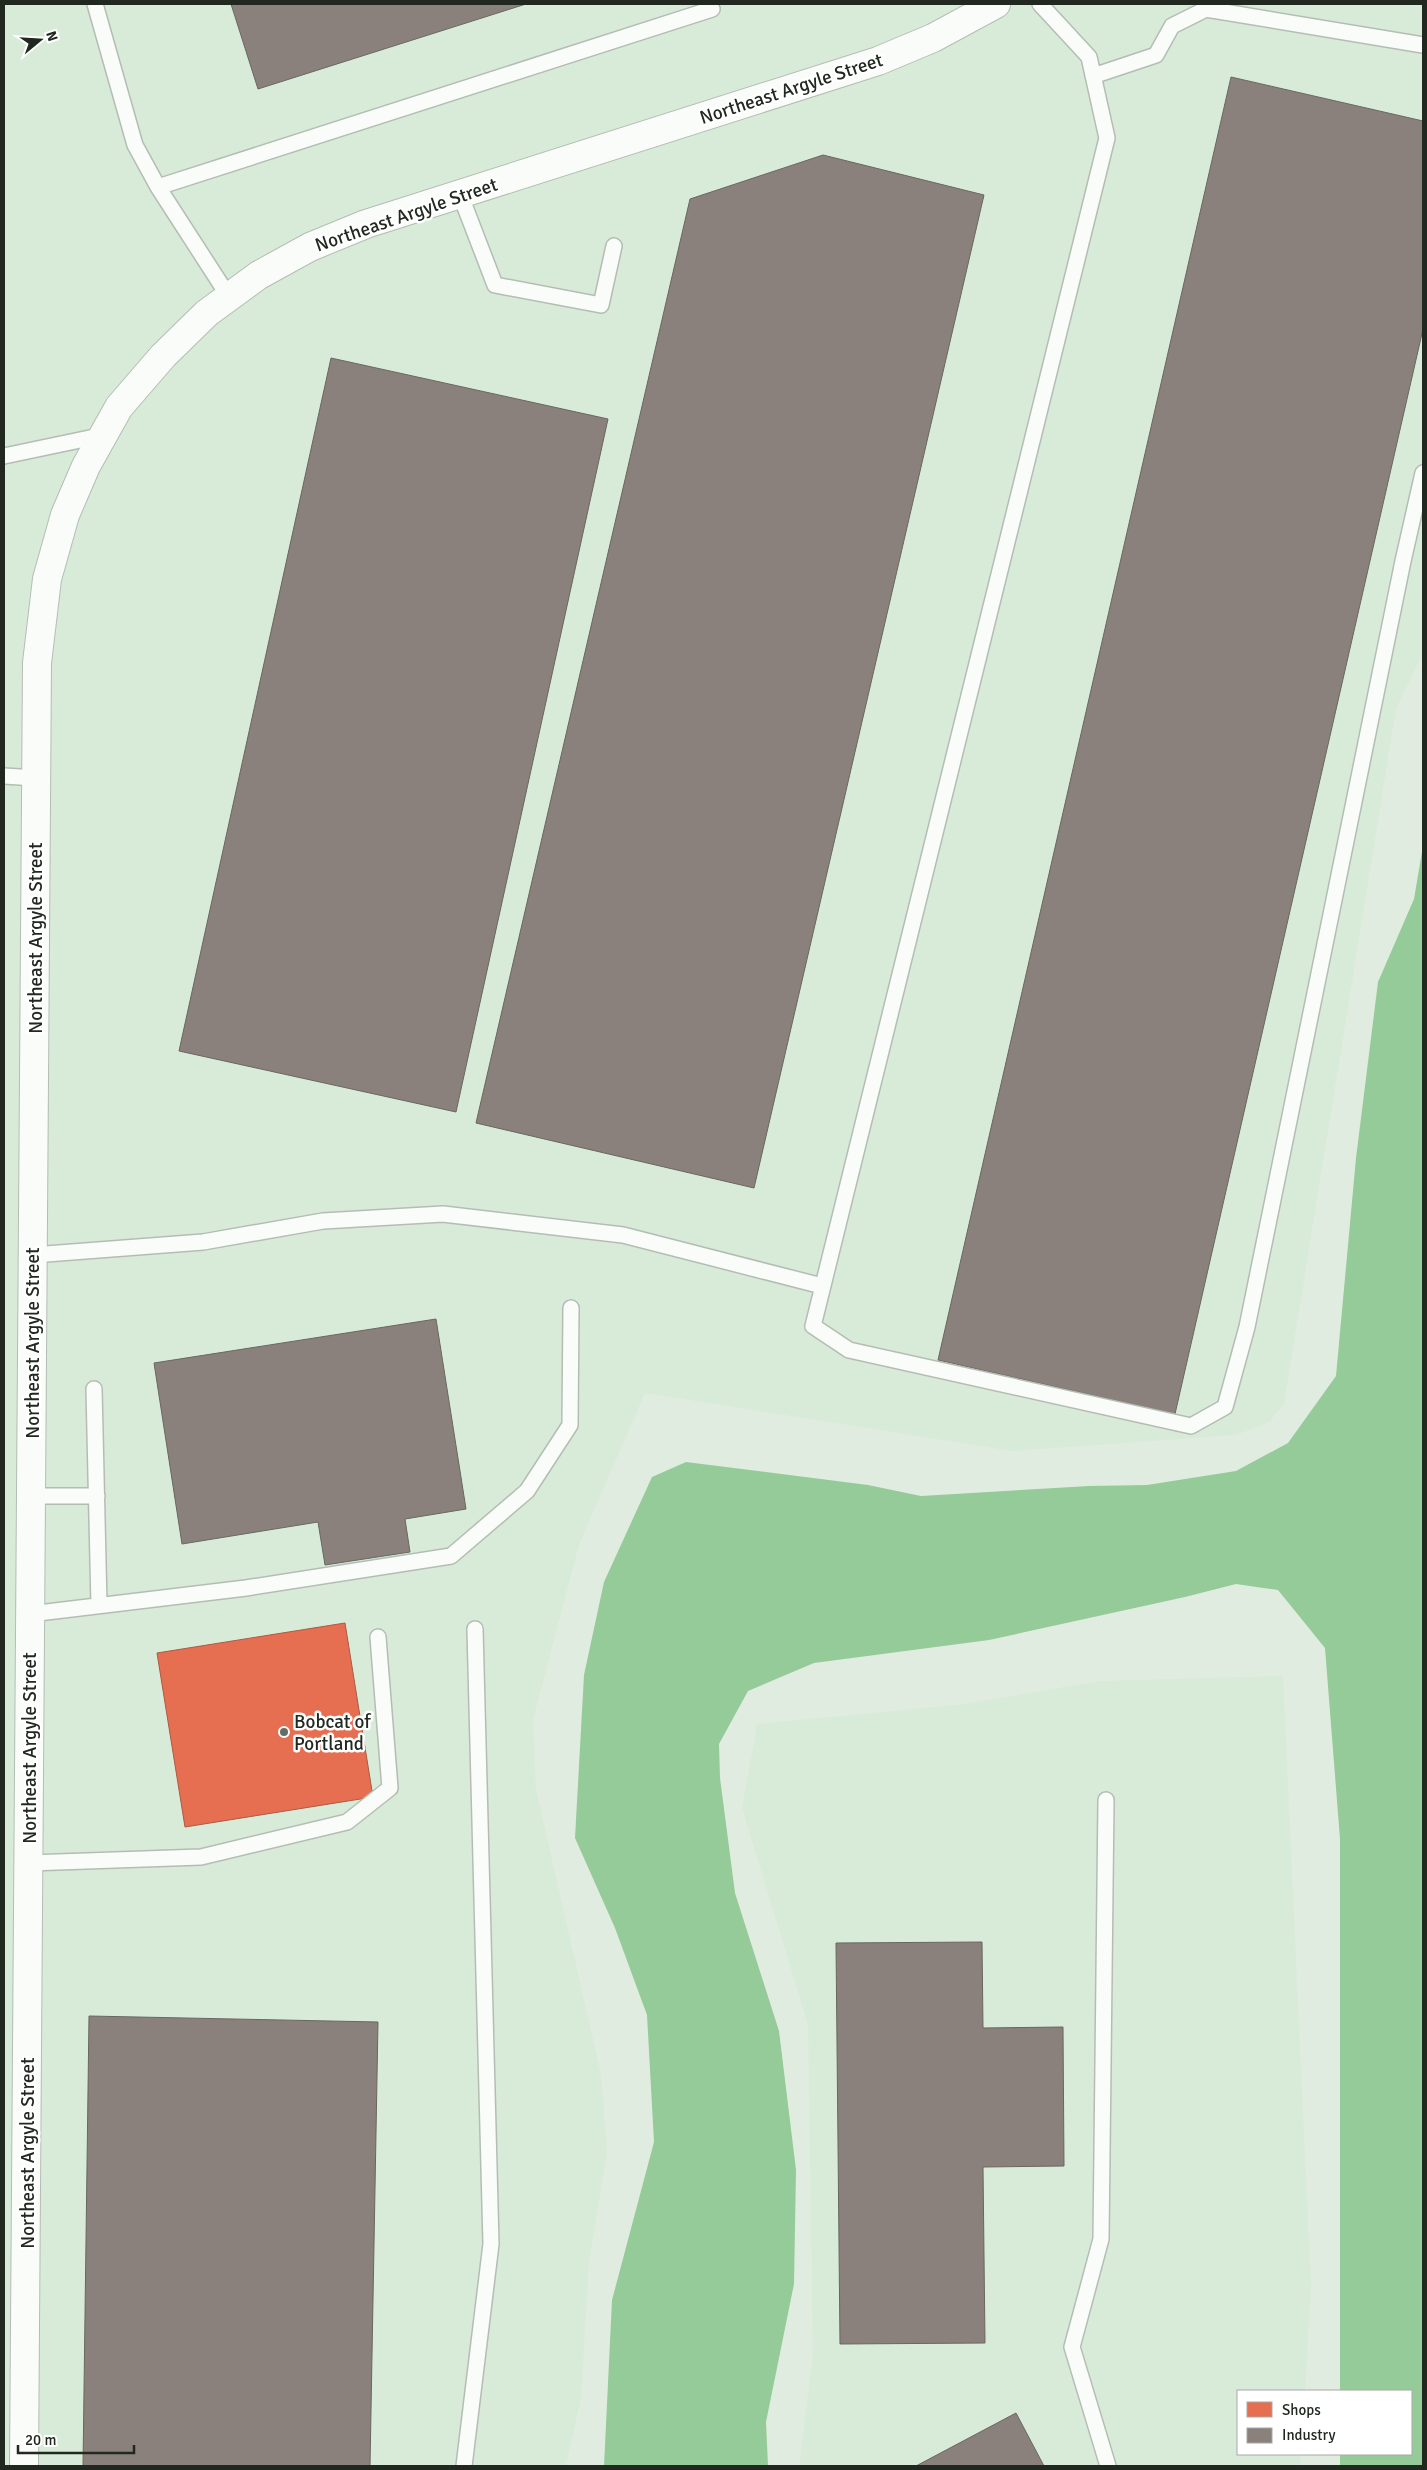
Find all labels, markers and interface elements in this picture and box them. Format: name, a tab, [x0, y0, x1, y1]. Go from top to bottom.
north arrow	[15, 15, 65, 65]
text: N	[42, 29, 61, 43]
street label: Northeast Argyle Street	[697, 48, 886, 130]
street label: Northeast Argyle Street	[312, 172, 501, 257]
street label: Northeast Argyle Street	[24, 842, 48, 1034]
street label: Northeast Argyle Street	[21, 1247, 45, 1439]
street label: Northeast Argyle Street	[18, 1652, 42, 1844]
place label: Bobcat of Portland	[294, 1710, 372, 1756]
marker: Bobcat of Portland	[278, 1726, 290, 1738]
street label: Northeast Argyle Street	[16, 2057, 40, 2249]
legend	[1237, 2390, 1412, 2455]
text: Shops	[1282, 2401, 1321, 2419]
scale bar	[18, 2422, 134, 2454]
text: Industry	[1282, 2426, 1335, 2444]
text: 20 m	[25, 2431, 56, 2449]

